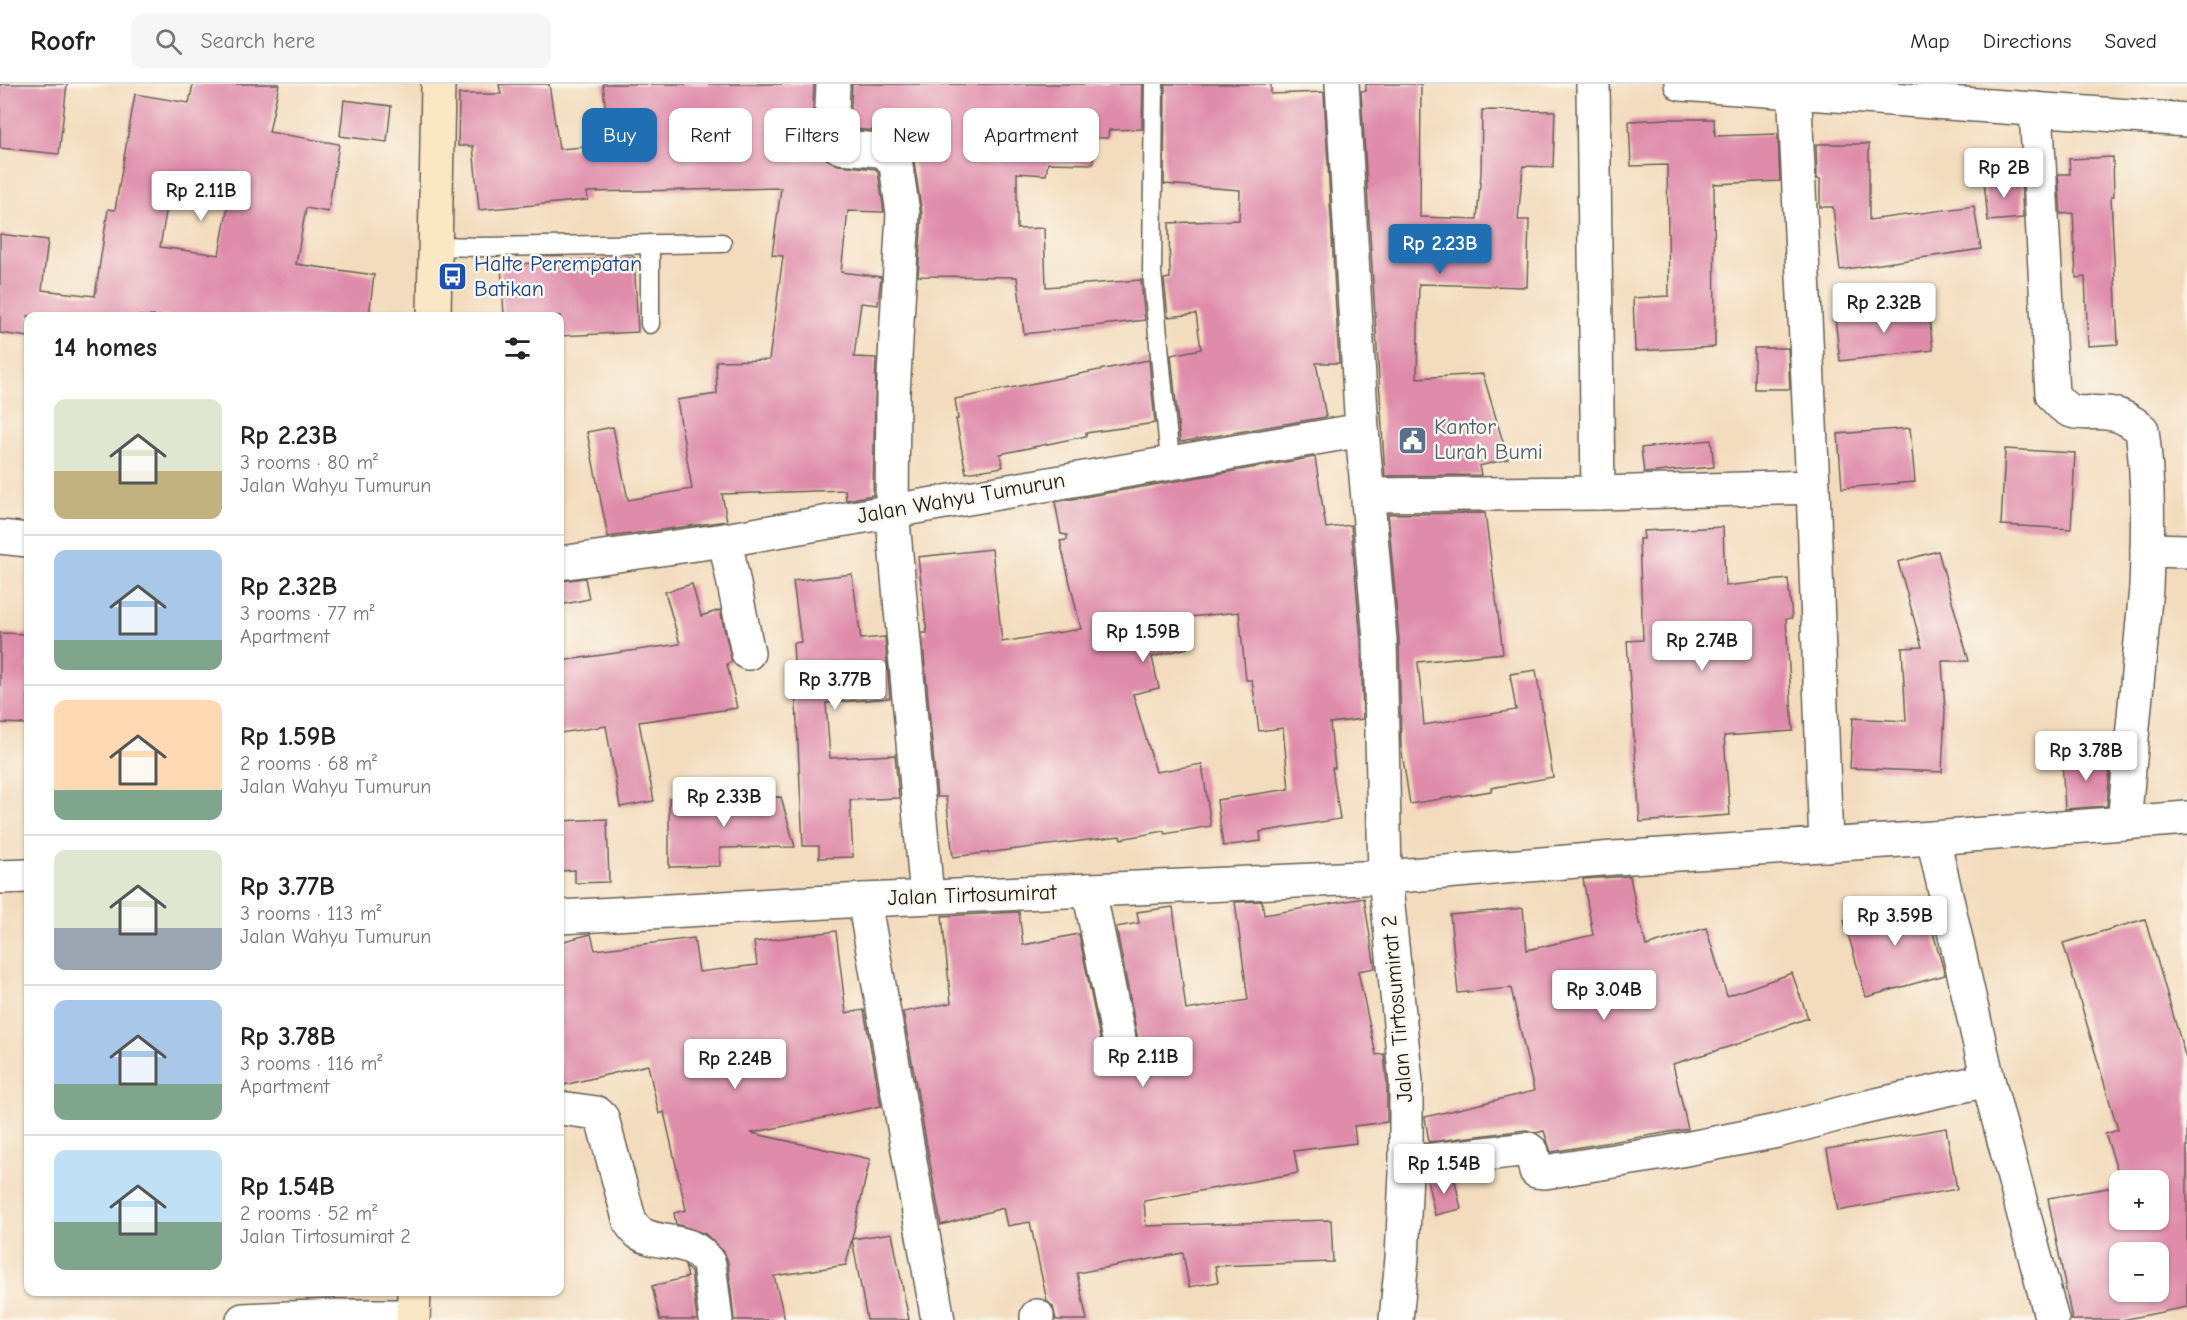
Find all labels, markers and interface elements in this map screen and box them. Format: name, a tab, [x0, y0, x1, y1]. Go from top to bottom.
search box	[131, 14, 551, 68]
text: Roofr	[30, 25, 95, 57]
icon: search	[152, 25, 185, 58]
text: Search here	[200, 28, 315, 54]
text: Map	[1910, 29, 1950, 53]
text: Directions	[1983, 29, 2072, 53]
text: Saved	[2105, 29, 2157, 53]
chip: Buy	[582, 108, 657, 162]
chip: Rent	[669, 108, 752, 162]
chip: Filters	[764, 108, 860, 162]
chip: New	[872, 108, 951, 162]
chip: Apartment	[963, 108, 1099, 162]
pin: Rp 2B	[1962, 148, 2046, 199]
text: Rp 2B	[1978, 156, 2030, 179]
pin: Rp 2.11B	[139, 171, 263, 222]
text: Rp 2.11B	[166, 179, 236, 202]
pin: Rp 2.23B	[1378, 224, 1502, 275]
text: Rp 2.23B	[1403, 232, 1477, 255]
place label: Halte Perempatan Batikan	[474, 251, 642, 302]
bus stop icon: Halte Perempatan Batikan	[437, 261, 469, 293]
pin: Rp 2.32B	[1822, 283, 1946, 334]
text: Rp 2.32B	[1847, 291, 1921, 314]
icon: filters	[501, 332, 534, 365]
text: 14 homes	[54, 333, 157, 363]
place label: Kantor Lurah Bumi	[1434, 414, 1543, 465]
text: Rp 2.23B	[240, 421, 337, 451]
icon: home	[102, 423, 174, 495]
public building icon: Kantor Lurah Bumi	[1397, 424, 1429, 456]
text: 3 rooms · 80 m²	[240, 451, 378, 474]
street label: Jalan Wahyu Tumurun	[855, 467, 1067, 529]
text: Jalan Wahyu Tumurun	[240, 474, 431, 497]
text: Rp 2.32B	[240, 572, 337, 602]
icon: home	[102, 574, 174, 646]
text: 3 rooms · 77 m²	[240, 602, 374, 625]
pin: Rp 1.59B	[1081, 612, 1205, 663]
text: Rp 1.59B	[1106, 620, 1180, 643]
pin: Rp 2.74B	[1640, 621, 1764, 672]
text: Apartment	[240, 625, 330, 648]
text: Rp 2.74B	[1666, 629, 1738, 652]
pin: Rp 3.77B	[773, 660, 897, 711]
text: Rp 3.77B	[799, 668, 871, 691]
text: Rp 1.59B	[240, 722, 336, 752]
icon: home	[102, 724, 174, 796]
pin: Rp 3.78B	[2024, 731, 2148, 782]
text: Rp 3.78B	[2049, 739, 2123, 762]
text: 2 rooms · 68 m²	[240, 752, 377, 775]
text: Jalan Wahyu Tumurun	[240, 775, 431, 798]
pin: Rp 2.33B	[662, 777, 786, 828]
text: Rp 2.33B	[687, 785, 761, 808]
text: Rp 3.77B	[240, 872, 335, 902]
icon: home	[102, 874, 174, 946]
street label: Jalan Tirtosumirat	[887, 879, 1058, 911]
pin: Rp 3.59B	[1833, 896, 1957, 947]
text: 3 rooms · 113 m²	[240, 902, 381, 925]
text: Rp 3.59B	[1857, 904, 1933, 927]
street label: Jalan Tirtosumirat 2	[1376, 914, 1418, 1104]
text: Jalan Wahyu Tumurun	[240, 925, 431, 948]
pin: Rp 3.04B	[1542, 970, 1666, 1021]
text: Rp 3.04B	[1566, 978, 1642, 1001]
text: Rp 3.78B	[240, 1022, 336, 1052]
icon: home	[102, 1024, 174, 1096]
pin: Rp 2.11B	[1081, 1037, 1205, 1088]
pin: Rp 2.24B	[673, 1039, 797, 1090]
text: Rp 2.11B	[1108, 1045, 1178, 1068]
text: Rp 2.24B	[698, 1047, 772, 1070]
text: 3 rooms · 116 m²	[240, 1052, 382, 1075]
text: Apartment	[240, 1075, 330, 1098]
pin: Rp 1.54B	[1382, 1144, 1506, 1195]
text: Rp 1.54B	[1408, 1152, 1480, 1175]
map controls	[2109, 1170, 2169, 1302]
button: +	[2109, 1170, 2169, 1230]
text: Rp 1.54B	[240, 1172, 335, 1202]
icon: home	[102, 1174, 174, 1246]
text: 2 rooms · 52 m²	[240, 1202, 377, 1225]
text: Jalan Tirtosumirat 2	[240, 1225, 411, 1248]
button: −	[2109, 1242, 2169, 1302]

